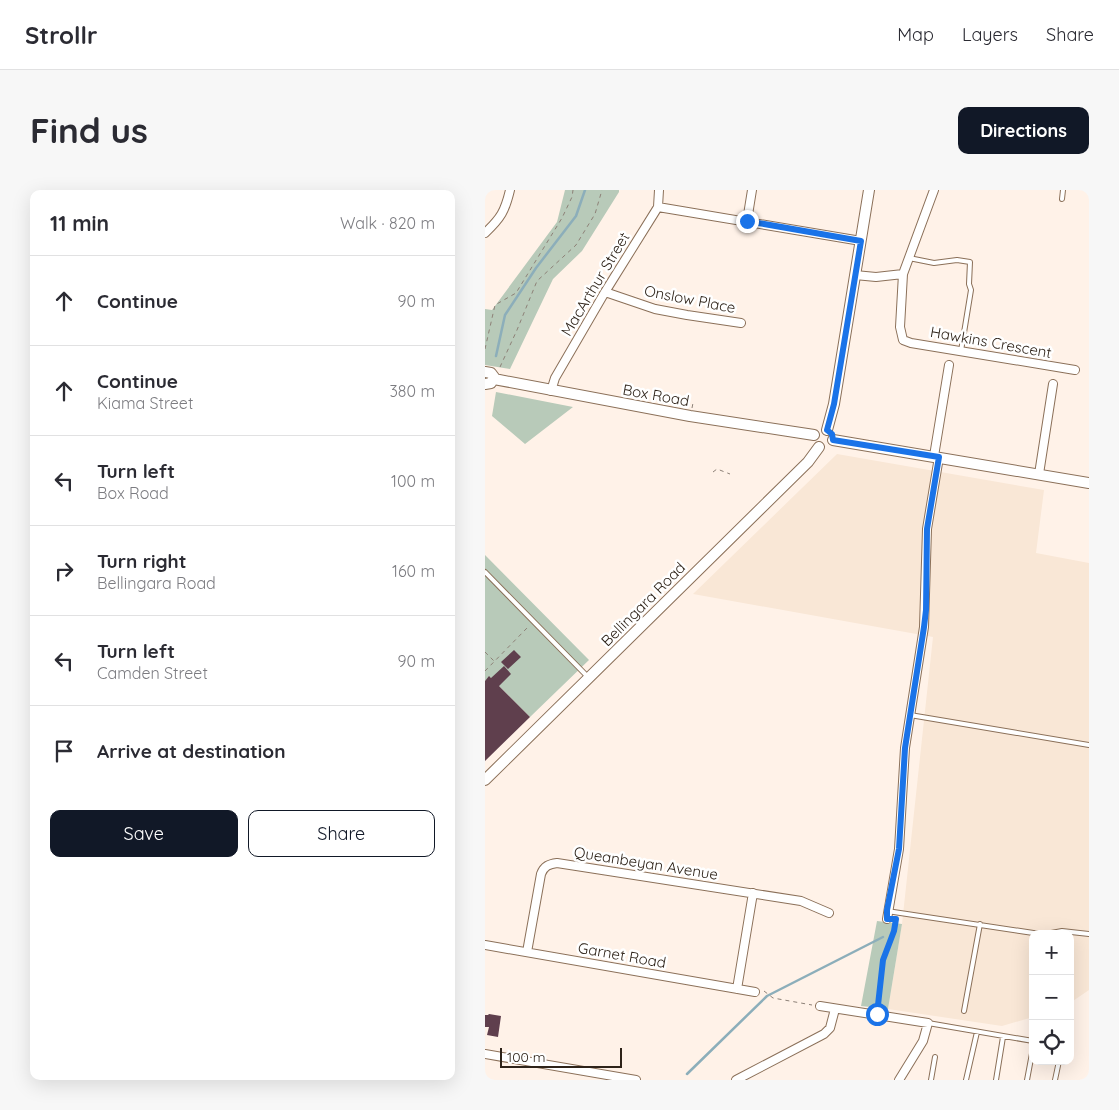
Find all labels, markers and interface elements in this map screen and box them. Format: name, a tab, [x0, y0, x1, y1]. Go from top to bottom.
text: Strollr	[25, 20, 97, 50]
text: Map	[897, 23, 934, 46]
text: Layers	[962, 23, 1018, 46]
text: Share	[1046, 23, 1094, 46]
button: Directions	[958, 107, 1089, 154]
text: Find us	[30, 108, 148, 152]
text: 11 min	[50, 210, 109, 236]
route end	[736, 210, 759, 233]
text: Walk · 820 m	[340, 213, 435, 233]
street label: MacArthur Street	[557, 229, 633, 339]
street label: Onslow Place	[643, 281, 737, 317]
icon: ahead	[50, 287, 78, 315]
text: Continue	[97, 289, 178, 313]
text: 90 m	[398, 291, 435, 311]
street label: Hawkins Crescent	[929, 322, 1053, 362]
text: Continue	[97, 369, 178, 393]
icon: ahead	[50, 377, 78, 405]
street label: Box Road	[621, 380, 691, 410]
text: 380 m	[389, 381, 435, 401]
text: Kiama Street	[97, 393, 193, 413]
text: Turn left	[97, 459, 175, 483]
icon: left	[50, 467, 78, 495]
text: 100 m	[391, 471, 435, 491]
text: Box Road	[97, 483, 169, 503]
text: Turn right	[97, 549, 186, 573]
icon: right	[50, 557, 78, 585]
street label: Bellingara Road	[597, 558, 689, 650]
text: 160 m	[392, 561, 435, 581]
text: Bellingara Road	[97, 573, 216, 593]
text: Turn left	[97, 639, 175, 663]
icon: left	[50, 647, 78, 675]
text: 90 m	[398, 651, 435, 671]
text: Camden Street	[97, 663, 208, 683]
icon: arrive	[50, 737, 78, 765]
text: Arrive at destination	[97, 739, 286, 763]
button: Save	[50, 810, 238, 857]
button: Share	[248, 810, 435, 857]
street label: Queanbeyan Avenue	[573, 842, 719, 884]
map controls	[1029, 930, 1074, 1065]
button: +	[1029, 930, 1074, 975]
street label: Garnet Road	[577, 938, 667, 972]
button: −	[1029, 975, 1074, 1020]
route start	[866, 1003, 889, 1026]
button: locate	[1029, 1020, 1074, 1065]
scale bar	[500, 1045, 623, 1068]
text: 100 m	[507, 1048, 545, 1066]

